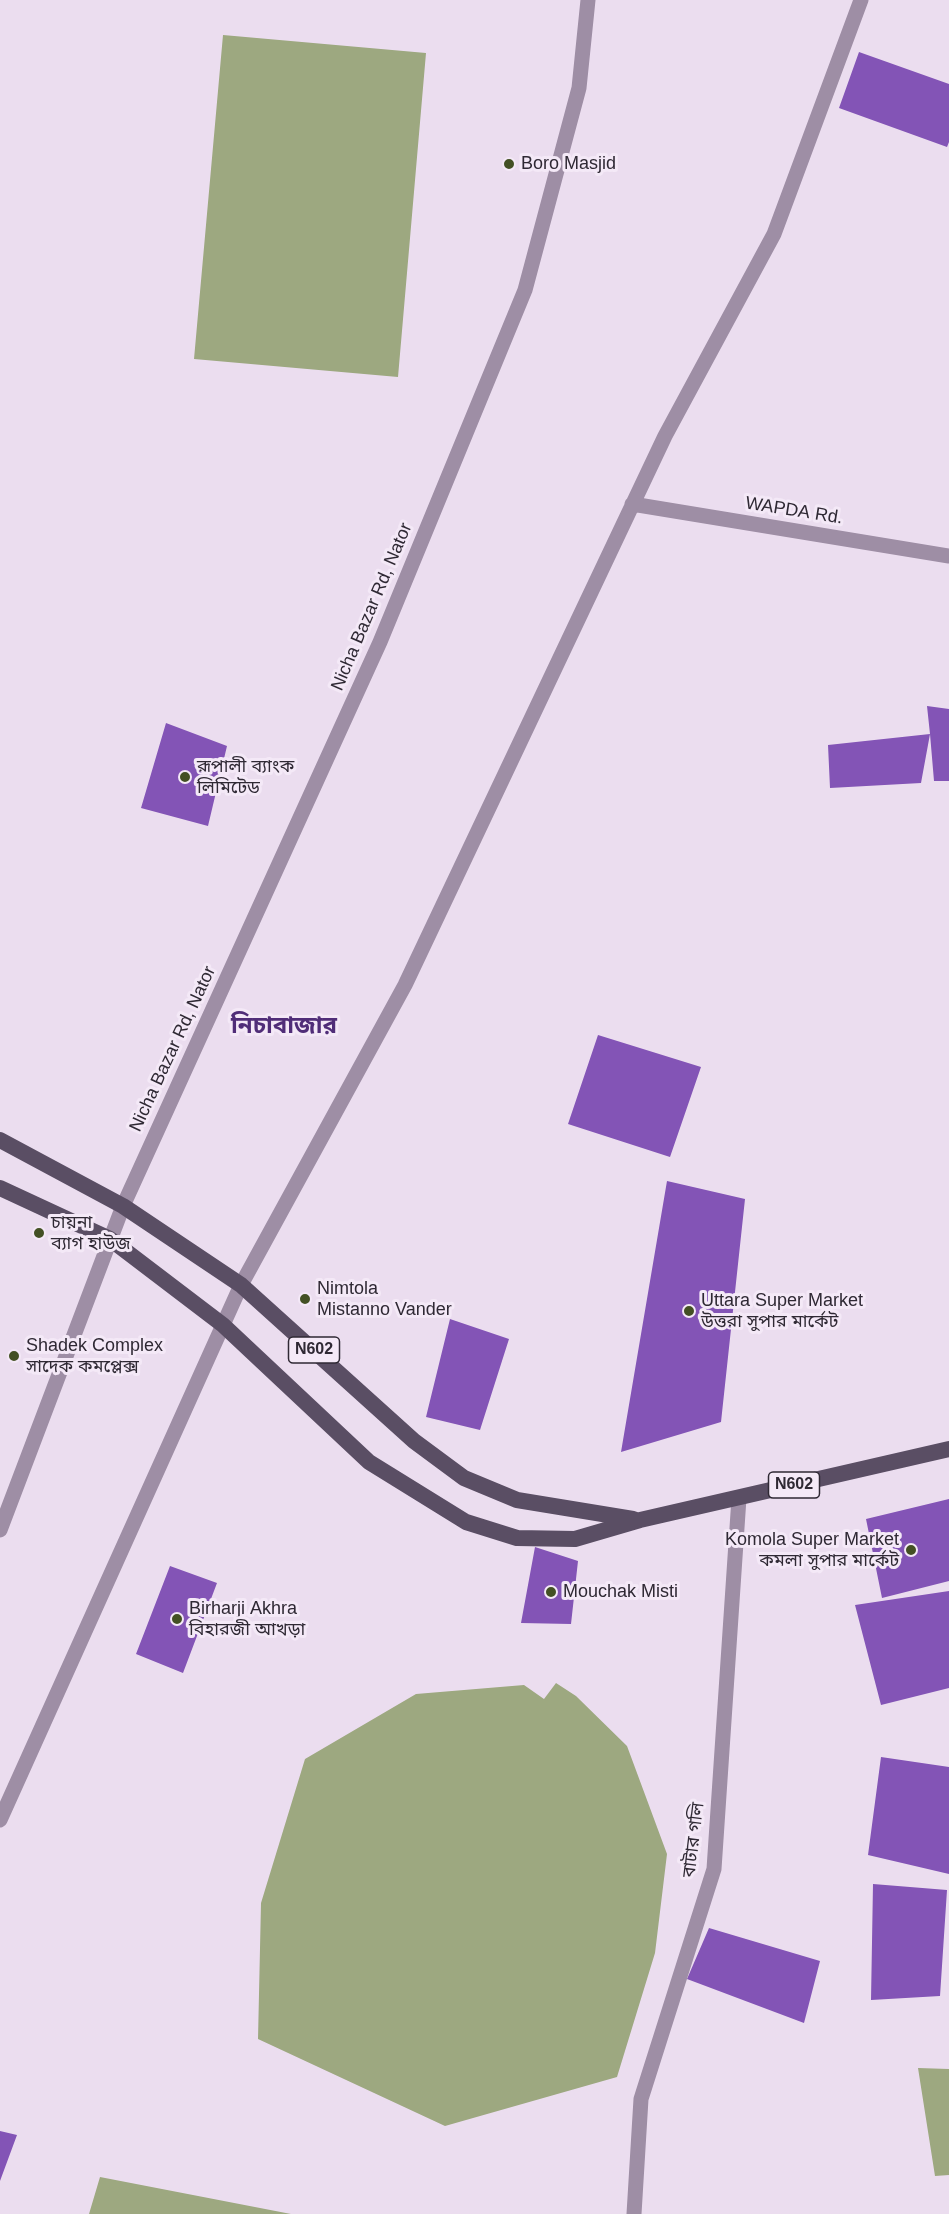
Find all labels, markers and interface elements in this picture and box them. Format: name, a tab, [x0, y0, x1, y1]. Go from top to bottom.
place label: Boro Masjid	[521, 153, 616, 175]
marker: Boro Masjid	[502, 157, 516, 171]
street label: WAPDA Rd.	[744, 493, 844, 529]
street label: Nicha Bazar Rd, Nator	[327, 520, 417, 694]
place label: রূপালী ব্যাংক লিমিটেড	[197, 756, 294, 798]
marker: রূপালী ব্যাংক লিমিটেড	[178, 770, 192, 784]
street label: Nicha Bazar Rd, Nator	[125, 963, 221, 1135]
district label: নিচাবাজার	[231, 1012, 337, 1040]
place label: চায়না ব্যাগ হাউজ	[51, 1212, 131, 1254]
marker: চায়না ব্যাগ হাউজ	[32, 1226, 46, 1240]
place label: Nimtola Mistanno Vander	[317, 1278, 452, 1320]
place label: Uttara Super Market উত্তরা সুপার মার্কেট	[701, 1290, 863, 1332]
marker: Nimtola Mistanno Vander	[298, 1292, 312, 1306]
marker: Uttara Super Market উত্তরা সুপার মার্কেট	[682, 1304, 696, 1318]
place label: Shadek Complex সাদেক কমপ্লেক্স	[26, 1335, 163, 1378]
road number: N602	[288, 1337, 340, 1363]
marker: Shadek Complex সাদেক কমপ্লেক্স	[7, 1349, 21, 1363]
road number: N602	[768, 1472, 820, 1498]
place label: Komola Super Market কমলা সুপার মার্কেট	[725, 1529, 899, 1572]
marker: Komola Super Market কমলা সুপার মার্কেট	[904, 1543, 918, 1557]
place label: Mouchak Misti	[563, 1581, 678, 1603]
marker: Mouchak Misti	[544, 1585, 558, 1599]
place label: Birharji Akhra বিহারজী আখড়া	[189, 1598, 305, 1640]
marker: Birharji Akhra বিহারজী আখড়া	[170, 1612, 184, 1626]
street label: বাটার গলি	[679, 1801, 709, 1879]

